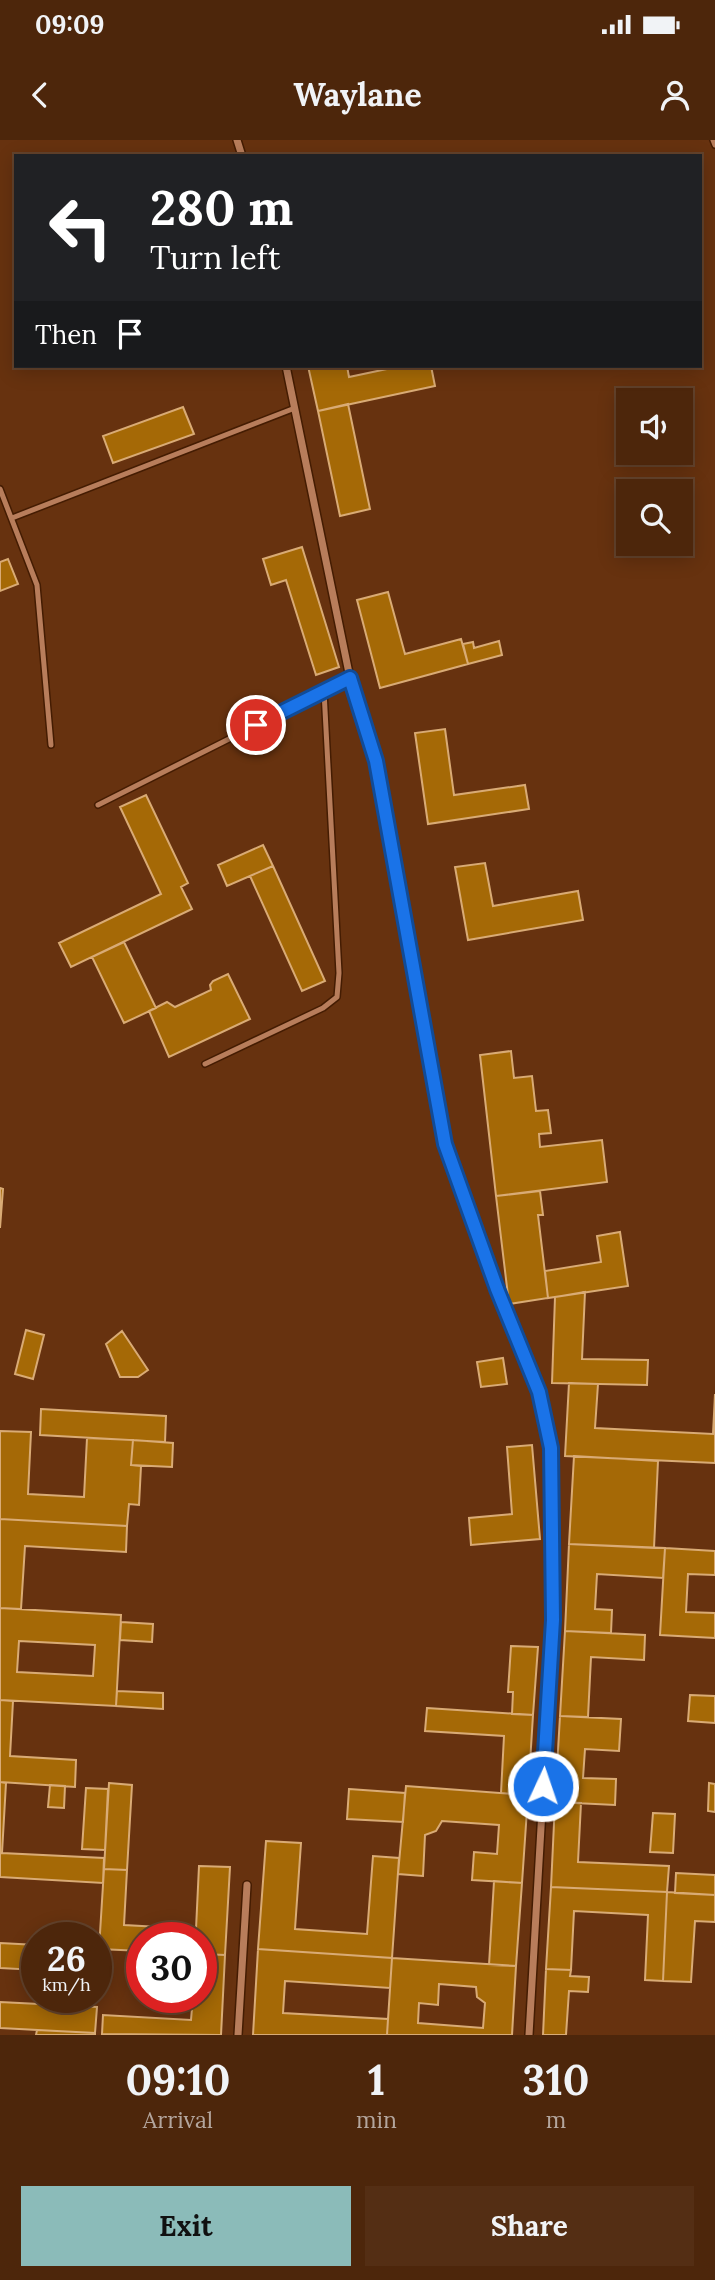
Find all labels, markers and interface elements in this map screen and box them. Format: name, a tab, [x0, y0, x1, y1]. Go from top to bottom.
text: 09:09	[35, 8, 105, 41]
text: Waylane	[293, 74, 422, 115]
icon: back	[21, 76, 59, 114]
icon: person	[656, 76, 694, 114]
text: 280 m	[150, 176, 293, 238]
icon: left	[35, 182, 126, 273]
text: Turn left	[150, 237, 280, 278]
icon: arrive	[111, 315, 149, 353]
text: Then	[35, 318, 97, 351]
map controls	[616, 388, 693, 556]
button: sound	[616, 388, 693, 465]
button: search	[616, 479, 693, 556]
pin	[226, 695, 286, 755]
icon: arrive	[237, 706, 275, 744]
position arrow	[506, 1749, 580, 1823]
speed limit sign: 30	[126, 1922, 217, 2013]
text: 26	[47, 1936, 86, 1981]
text: km/h	[42, 1973, 91, 1996]
text: 09:10	[125, 2053, 231, 2107]
text: 1	[368, 2053, 385, 2107]
text: 310	[522, 2053, 590, 2107]
text: Arrival	[143, 2105, 213, 2134]
text: min	[356, 2105, 397, 2134]
text: m	[546, 2105, 566, 2134]
button: Exit	[21, 2186, 351, 2266]
button: Share	[365, 2186, 694, 2266]

